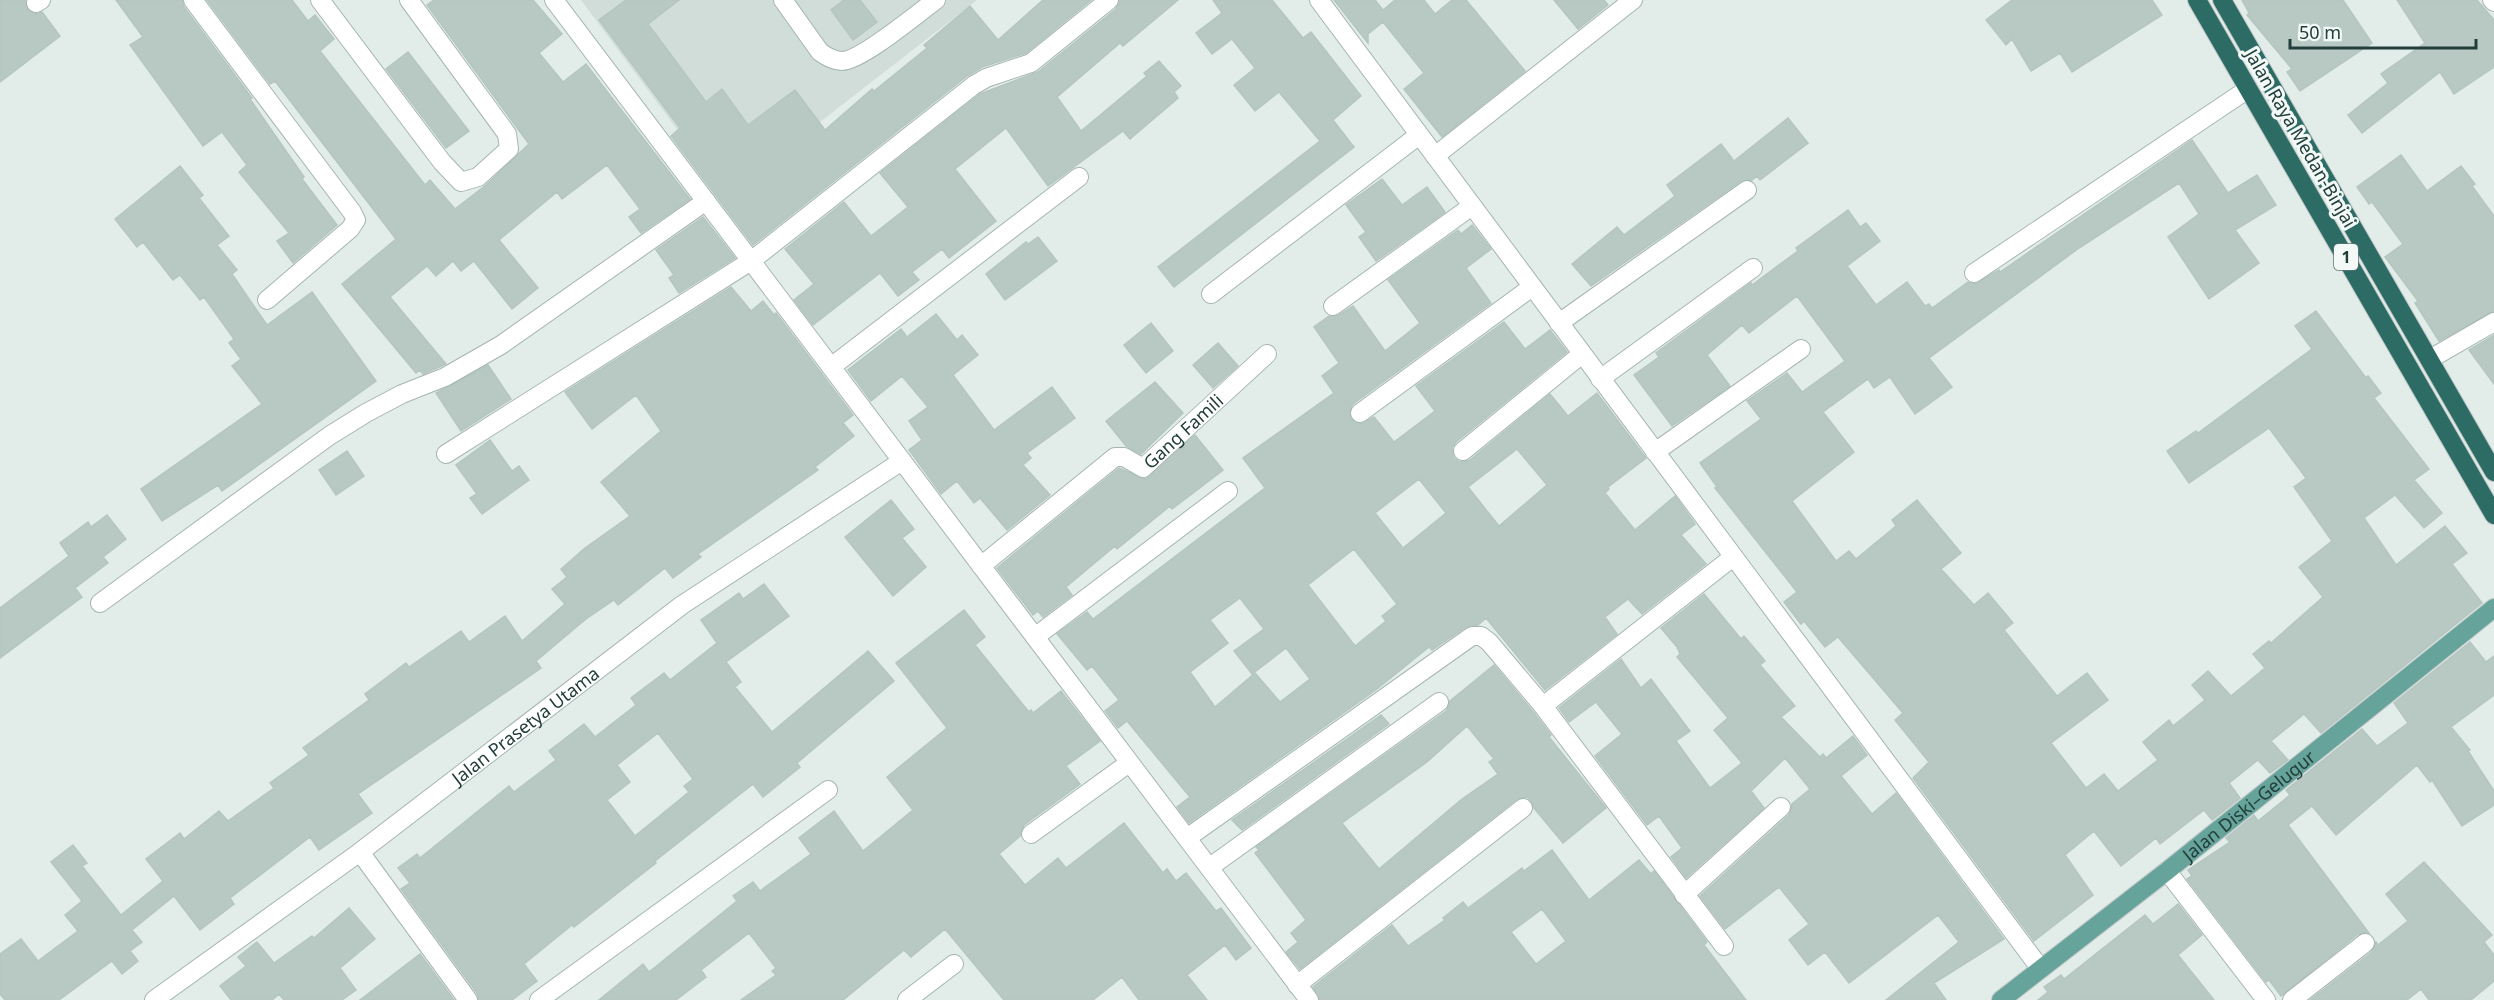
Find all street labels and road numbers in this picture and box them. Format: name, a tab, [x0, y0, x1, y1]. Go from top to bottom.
street label: Jalan Raya Medan-Binjai	[2239, 43, 2362, 232]
road number: 1	[2334, 244, 2358, 270]
street label: Gang Famili	[1138, 388, 1228, 474]
street label: Jalan Prasetya Utama	[445, 661, 604, 791]
street label: Jalan Diski–Gelugur	[2176, 744, 2320, 867]

